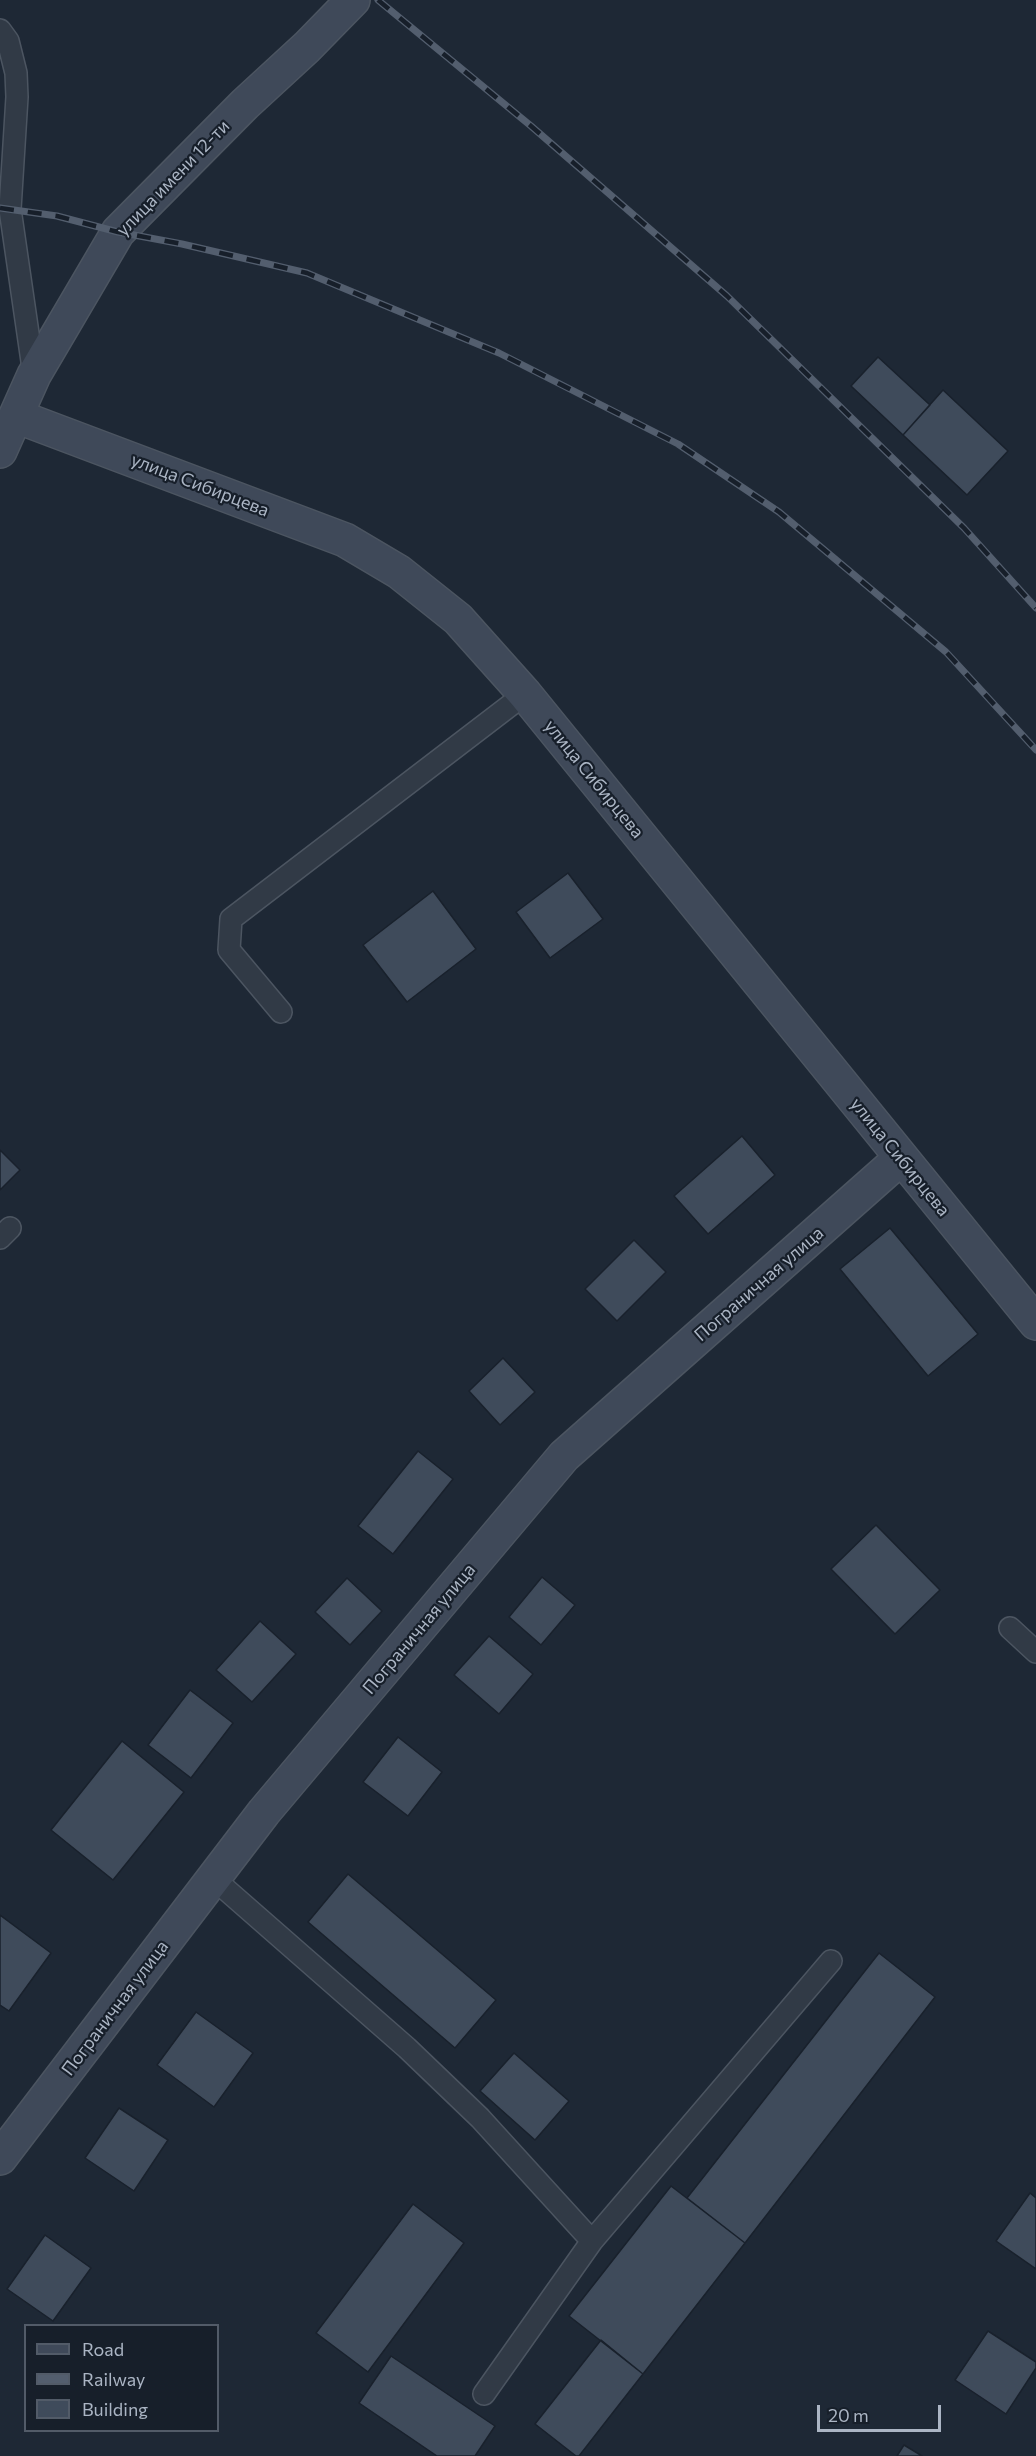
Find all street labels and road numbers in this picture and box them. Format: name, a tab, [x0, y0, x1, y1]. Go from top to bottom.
street label: улица имени 12-ти	[112, 115, 234, 241]
street label: улица Сибирцева	[128, 449, 272, 521]
street label: улица Сибирцева	[540, 715, 648, 843]
street label: улица Сибирцева	[846, 1093, 954, 1221]
street label: Пограничная улица	[690, 1222, 828, 1346]
street label: Пограничная улица	[358, 1559, 480, 1699]
street label: Пограничная улица	[57, 1936, 173, 2080]

